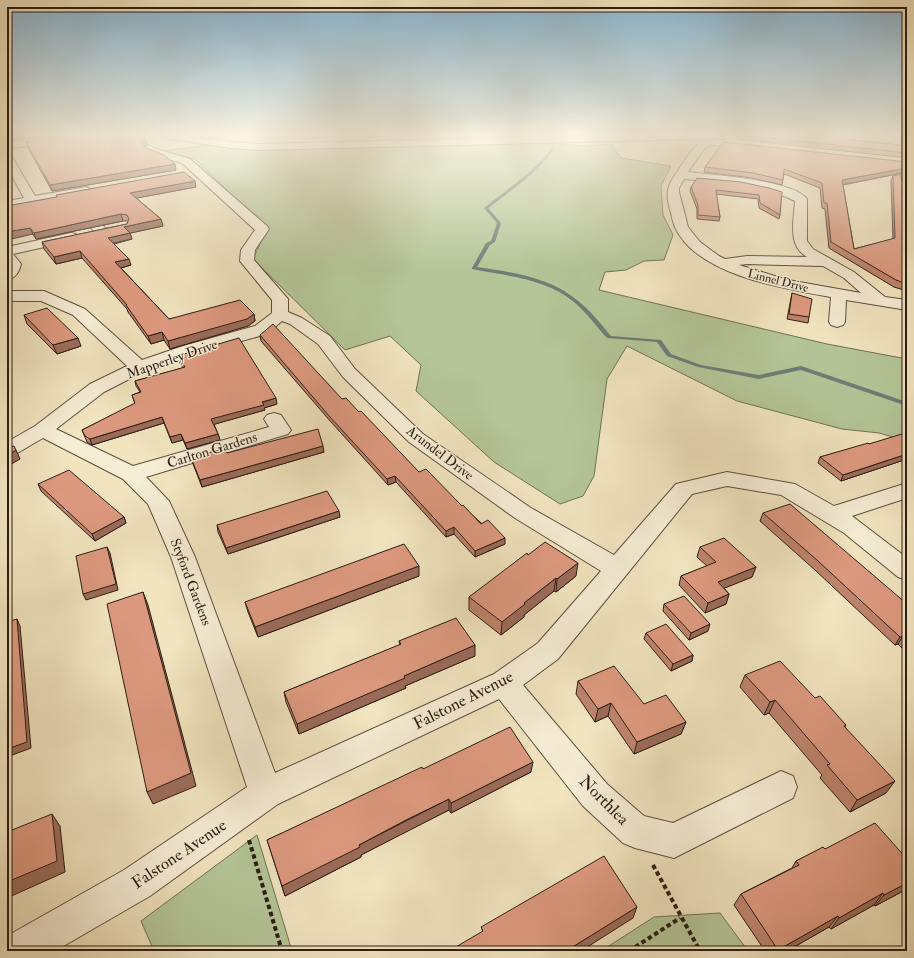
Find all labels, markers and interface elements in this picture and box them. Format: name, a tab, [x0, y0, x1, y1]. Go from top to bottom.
street label: Linnel Drive	[746, 266, 810, 296]
street label: Mapperley Drive	[124, 335, 220, 383]
street label: Arundel Drive	[402, 422, 477, 484]
street label: Carlton Gardens	[165, 428, 259, 472]
street label: Styford Gardens	[166, 536, 216, 629]
street label: Falstone Avenue	[409, 666, 517, 734]
street label: Northlea	[575, 771, 634, 830]
street label: Falstone Avenue	[128, 815, 230, 893]

